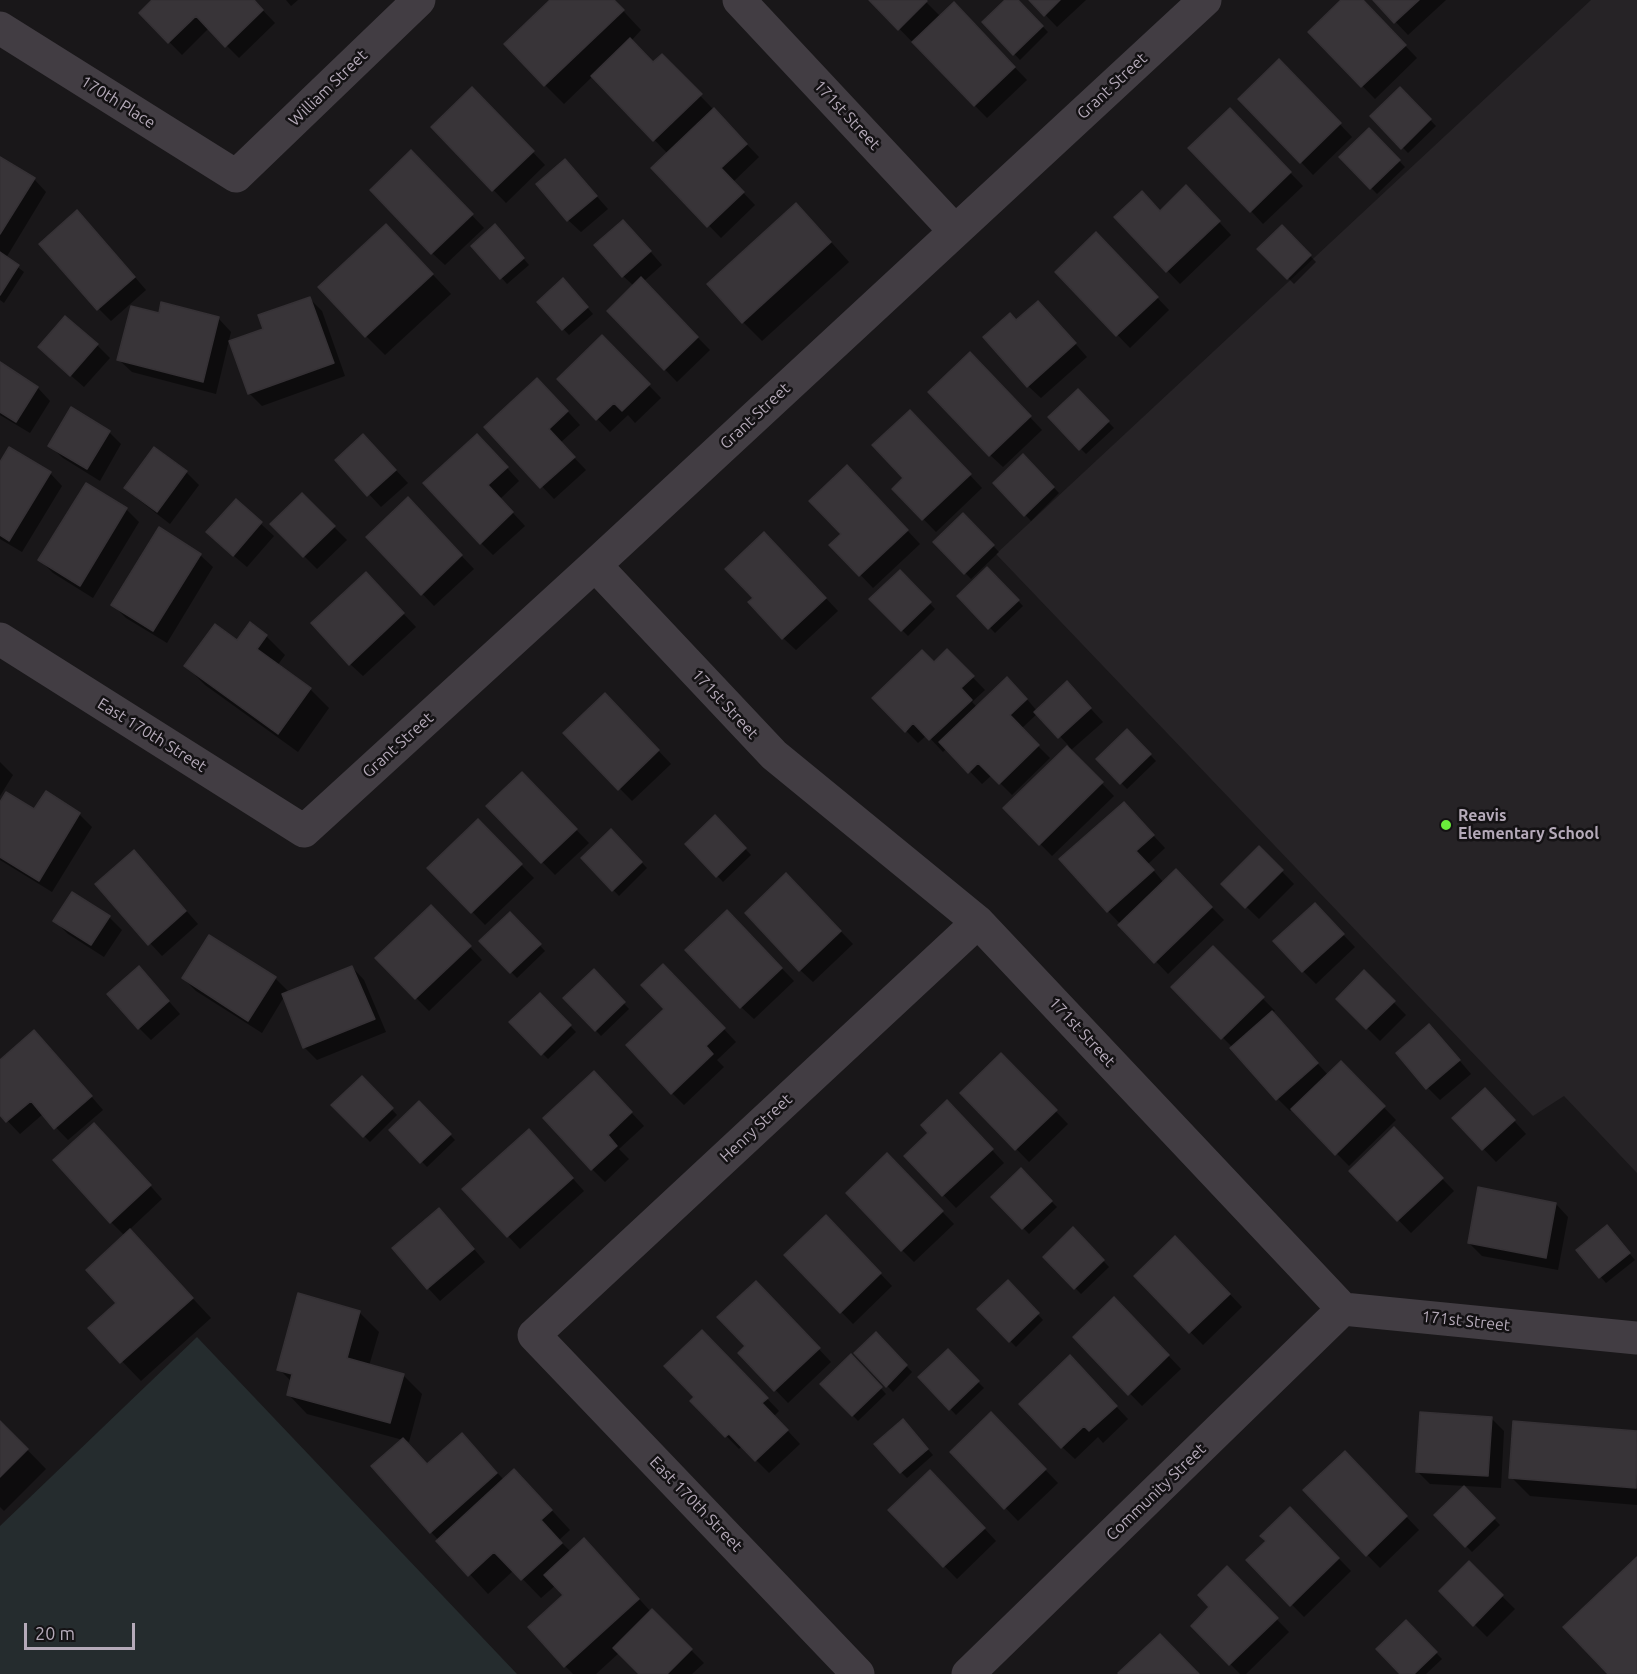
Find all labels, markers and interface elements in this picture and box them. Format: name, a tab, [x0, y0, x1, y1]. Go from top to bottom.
street label: William Street	[285, 46, 371, 130]
street label: Grant Street	[1073, 49, 1151, 123]
street label: 170th Place	[77, 71, 159, 133]
street label: 171st Street	[810, 76, 884, 154]
street label: Grant Street	[716, 379, 794, 453]
street label: 171st Street	[688, 665, 762, 743]
street label: East 170th Street	[94, 694, 210, 776]
street label: Grant Street	[359, 708, 437, 782]
place label: Reavis Elementary School	[1458, 806, 1599, 844]
marker: Reavis Elementary School	[1439, 818, 1453, 832]
street label: 171st Street	[1045, 993, 1119, 1071]
street label: Henry Street	[716, 1090, 796, 1166]
street label: 171st Street	[1421, 1307, 1511, 1335]
street label: Community Street	[1102, 1439, 1210, 1545]
street label: East 170th Street	[646, 1452, 746, 1556]
scale bar	[27, 1611, 138, 1649]
text: 20 m	[35, 1623, 75, 1643]

